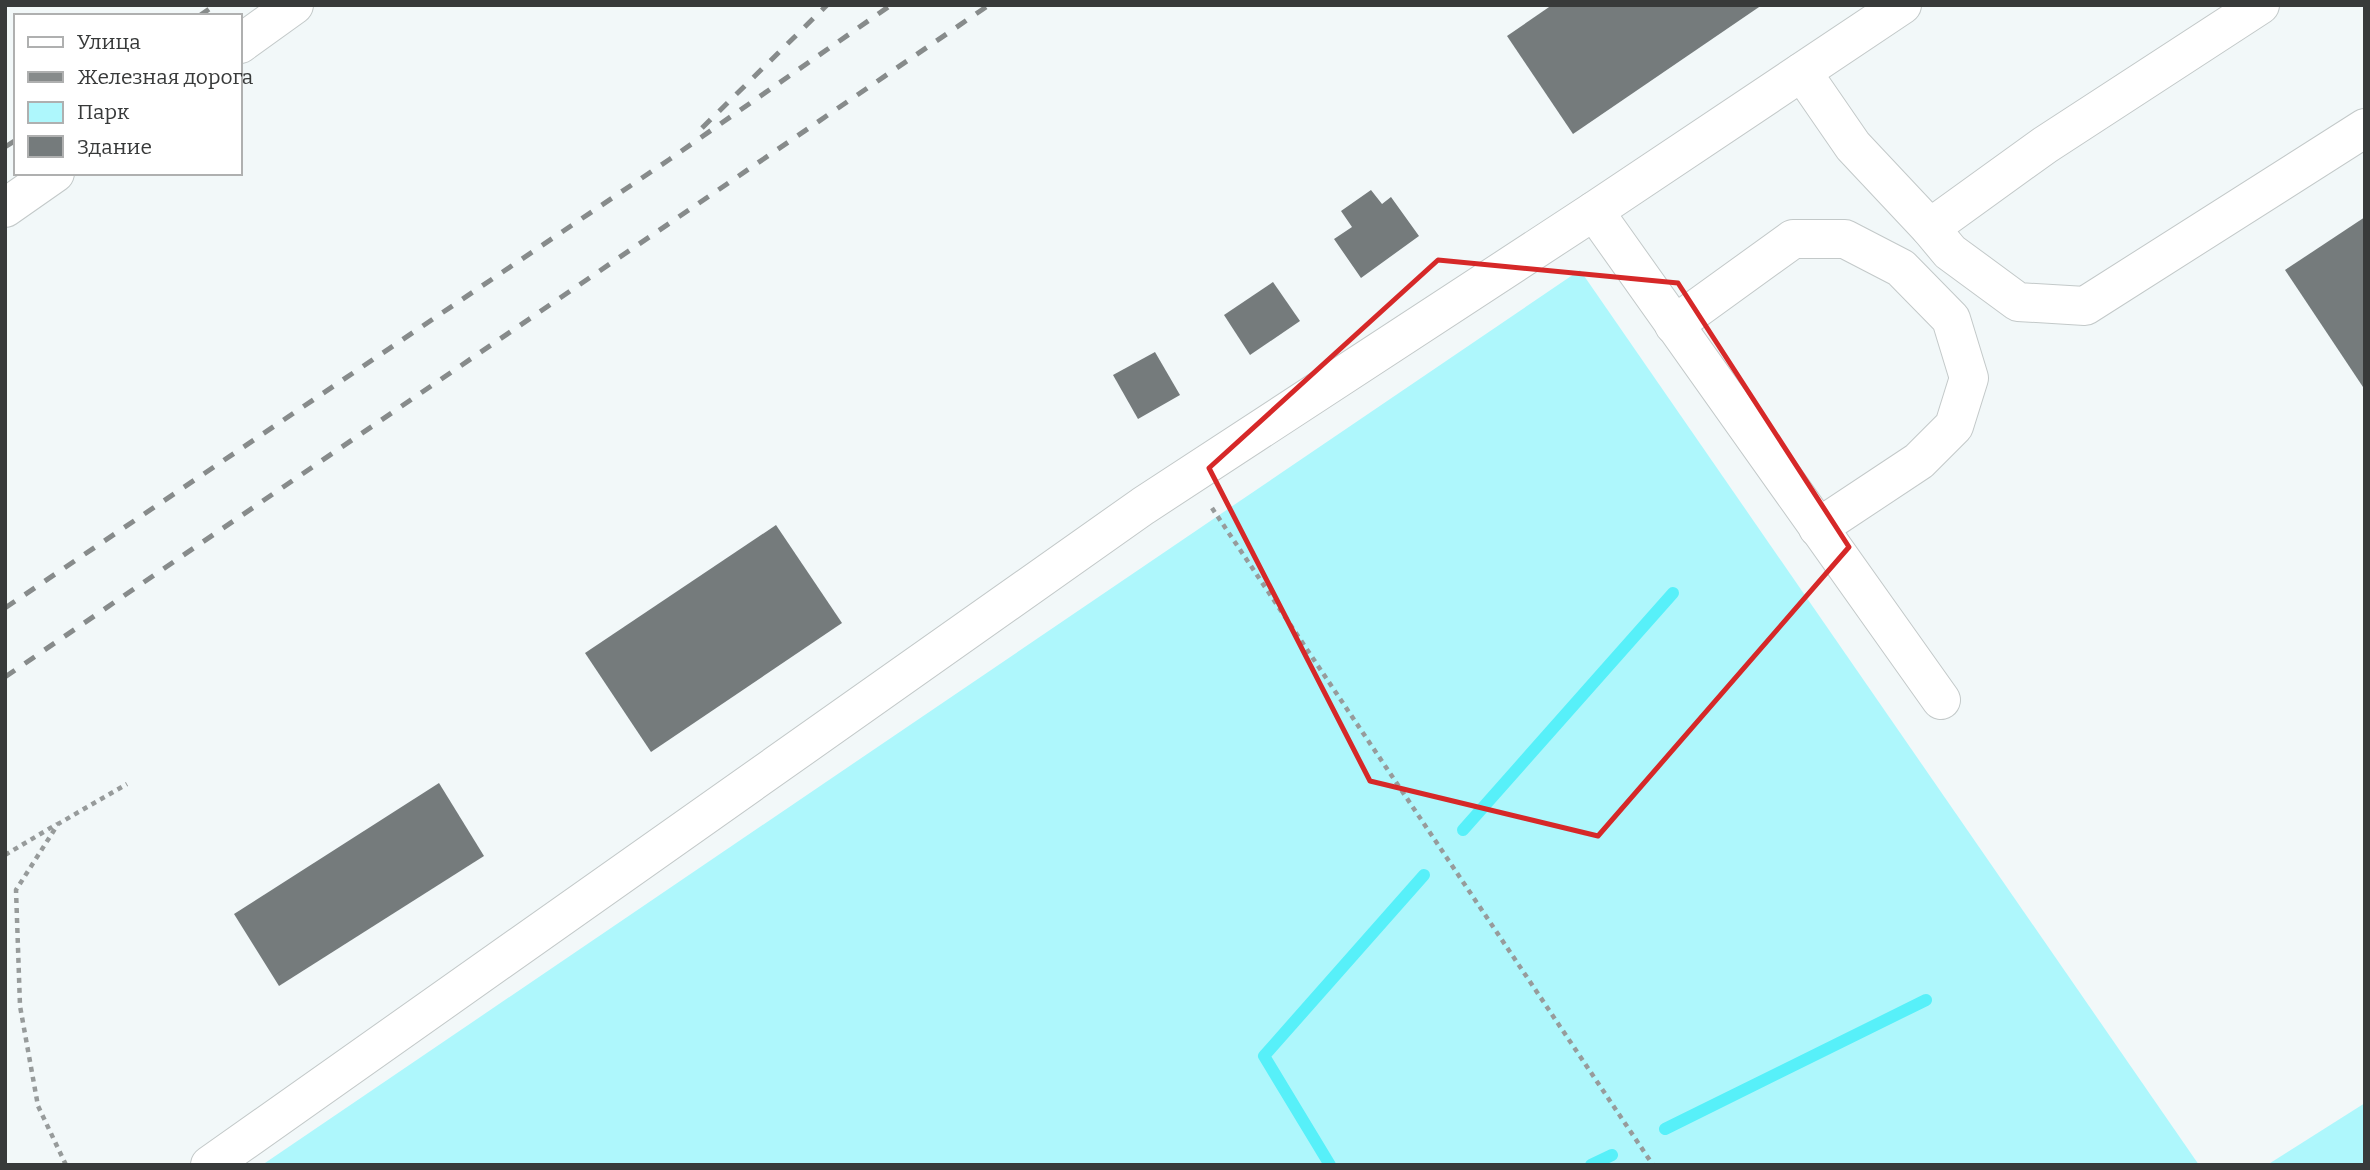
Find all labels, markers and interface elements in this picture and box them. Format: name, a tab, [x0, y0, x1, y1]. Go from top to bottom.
legend	[14, 14, 242, 175]
text: Улица	[77, 29, 141, 55]
text: Железная дорога	[77, 64, 254, 90]
text: Парк	[77, 99, 130, 125]
text: Здание	[77, 134, 152, 160]

